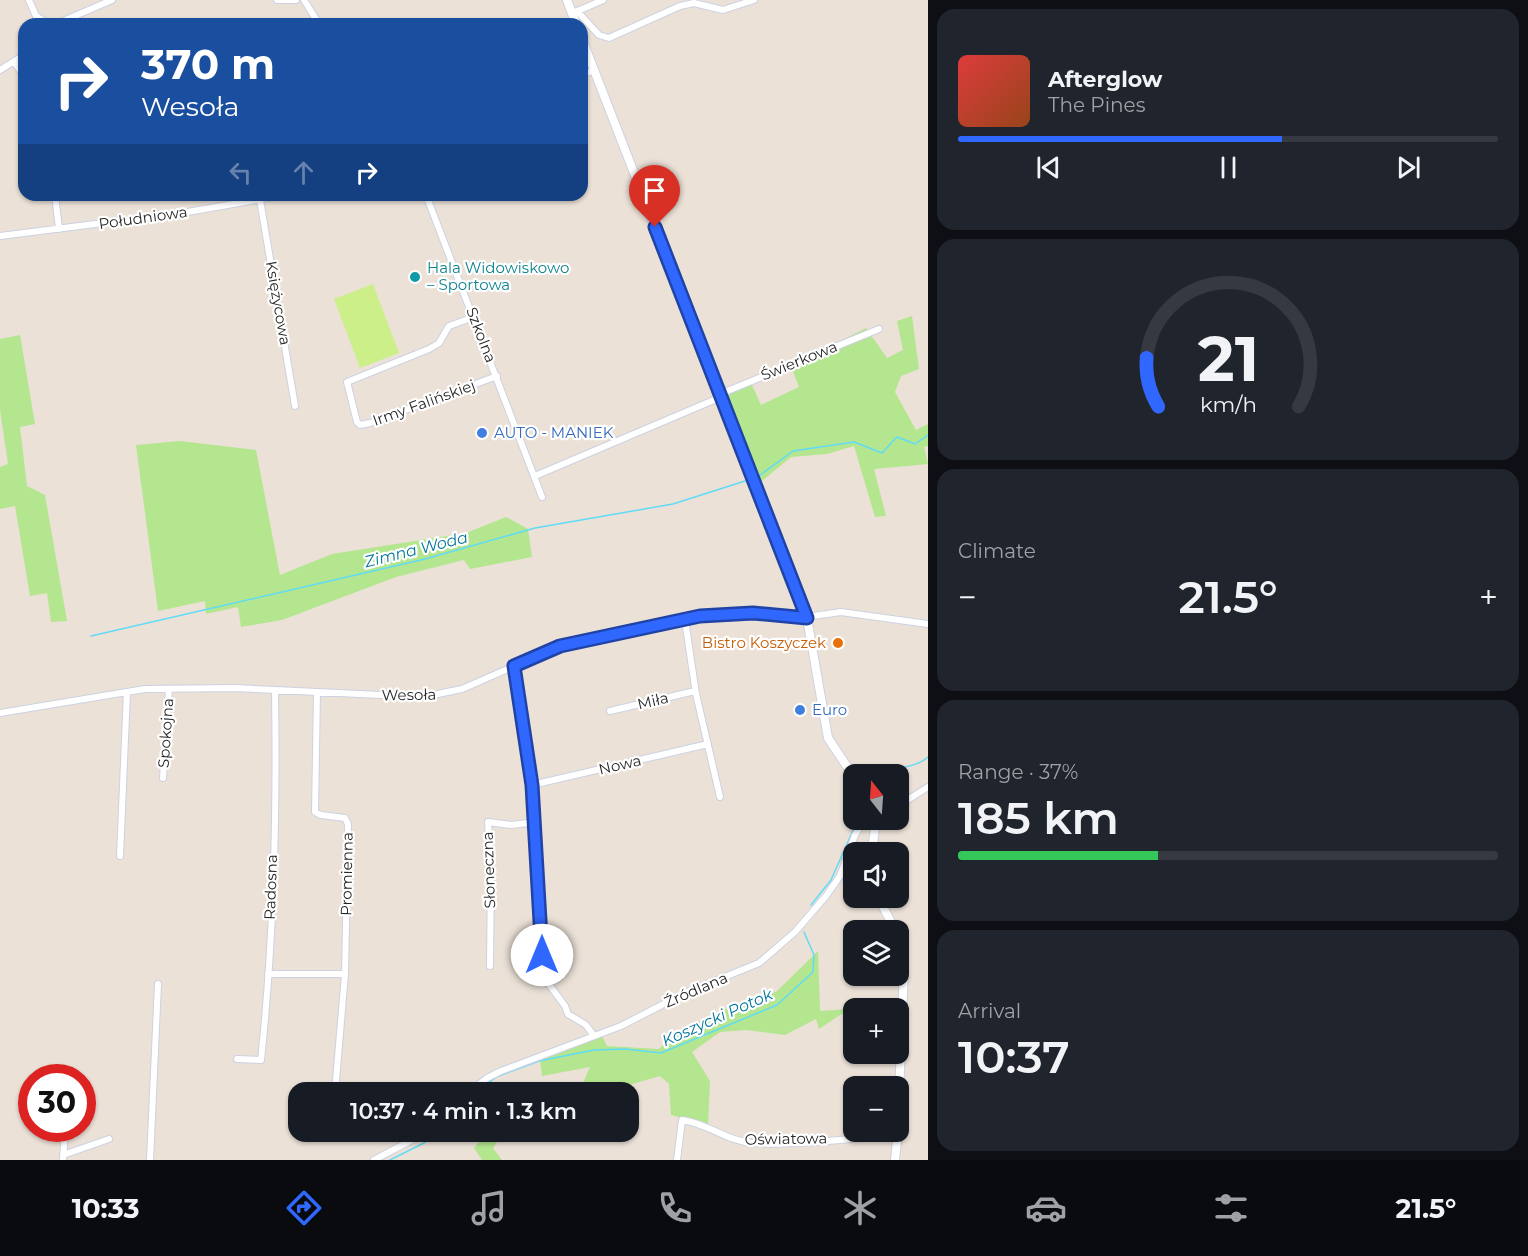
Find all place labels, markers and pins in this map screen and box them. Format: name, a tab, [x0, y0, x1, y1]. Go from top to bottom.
pin	[629, 165, 680, 227]
place label: Hala Widowiskowo – Sportowa	[427, 258, 569, 294]
marker: Hala Widowiskowo – Sportowa	[408, 270, 422, 284]
place label: AUTO - MANIEK	[494, 423, 614, 442]
marker: AUTO - MANIEK	[475, 426, 489, 440]
place label: Bistro Koszyczek	[702, 633, 826, 652]
marker: Bistro Koszyczek	[831, 636, 845, 650]
place label: Euro	[812, 700, 847, 719]
marker: Euro	[793, 703, 807, 717]

